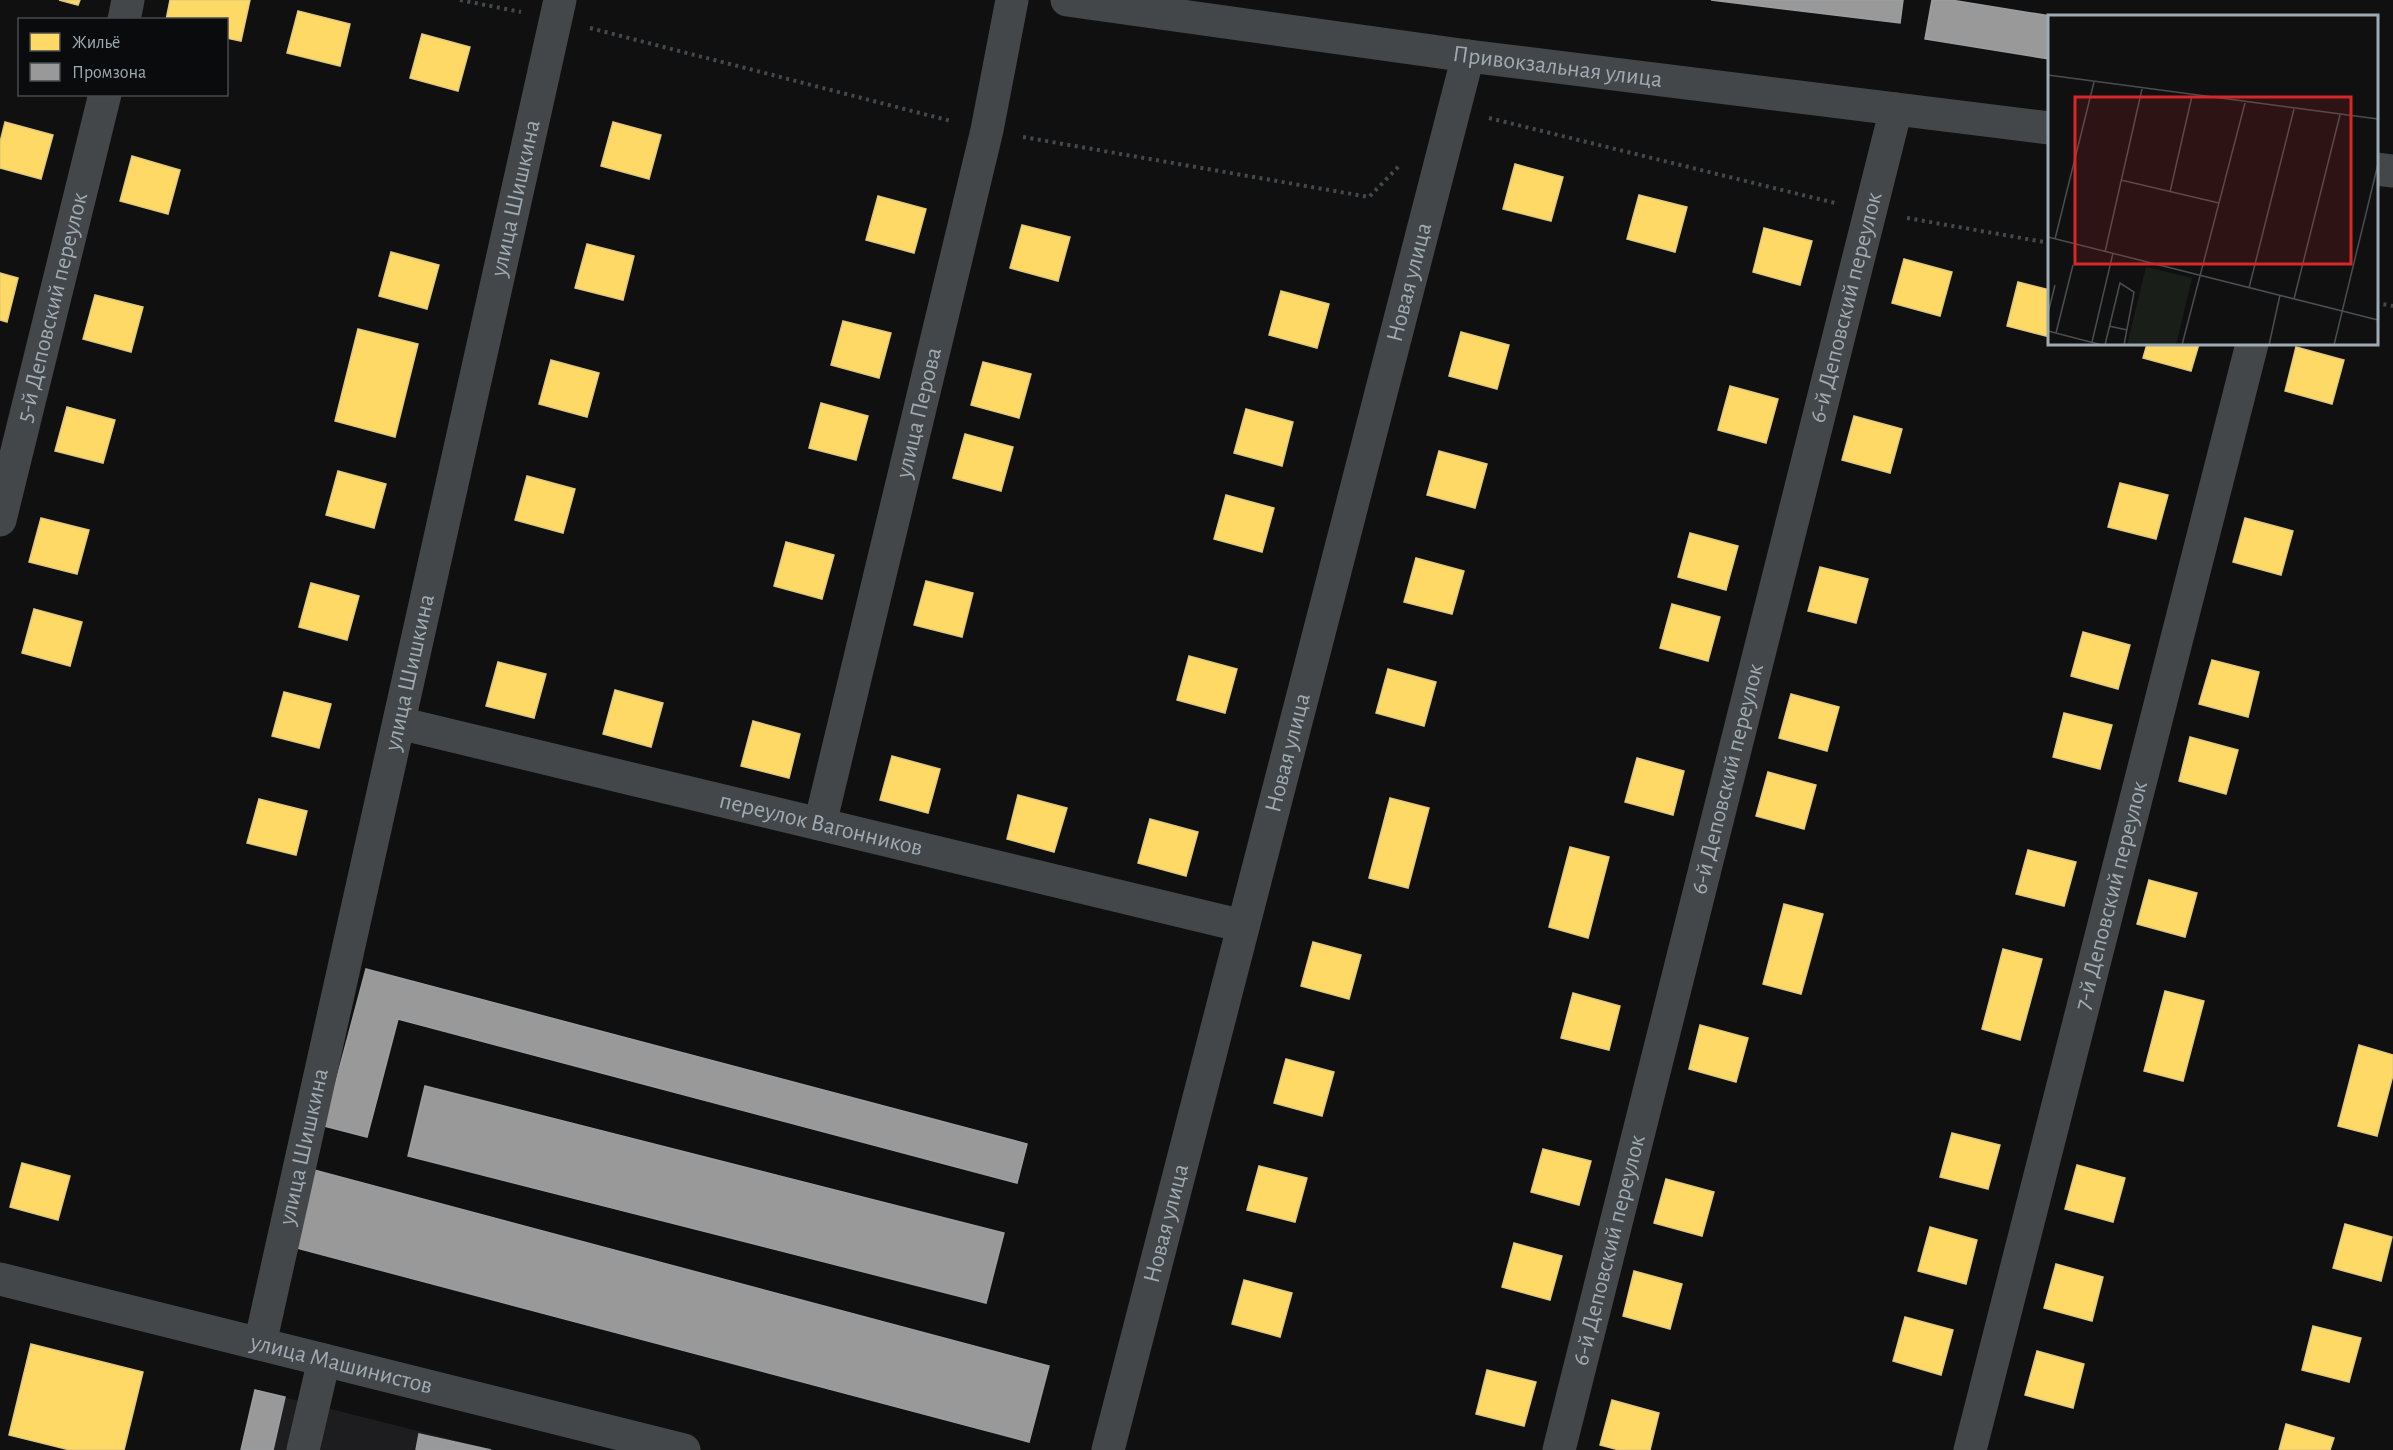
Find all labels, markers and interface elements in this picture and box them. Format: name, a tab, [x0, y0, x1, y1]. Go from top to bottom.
inset map	[2048, 15, 2378, 345]
legend	[18, 18, 228, 96]
text: Жильё	[72, 34, 120, 52]
street label: Привокзальная улица	[1451, 42, 1664, 92]
text: Промзона	[72, 64, 146, 82]
street label: улица Шишкина	[486, 118, 545, 280]
street label: 5-й Деповский переулок	[13, 190, 92, 425]
street label: 6-й Деповский переулок	[1806, 190, 1887, 425]
street label: Новая улица	[1383, 220, 1436, 344]
street label: улица Перова	[891, 345, 946, 481]
street label: улица Шишкина	[381, 592, 439, 754]
street label: 6-й Деповский переулок	[1687, 661, 1768, 897]
street label: Новая улица	[1261, 691, 1315, 815]
street label: 7-й Деповский переулок	[2071, 779, 2152, 1013]
street label: переулок Вагонников	[717, 788, 925, 861]
street label: улица Шишкина	[275, 1066, 333, 1228]
street label: 6-й Деповский переулок	[1569, 1132, 1650, 1368]
street label: Новая улица	[1140, 1161, 1193, 1286]
street label: улица Машинистов	[247, 1330, 435, 1399]

